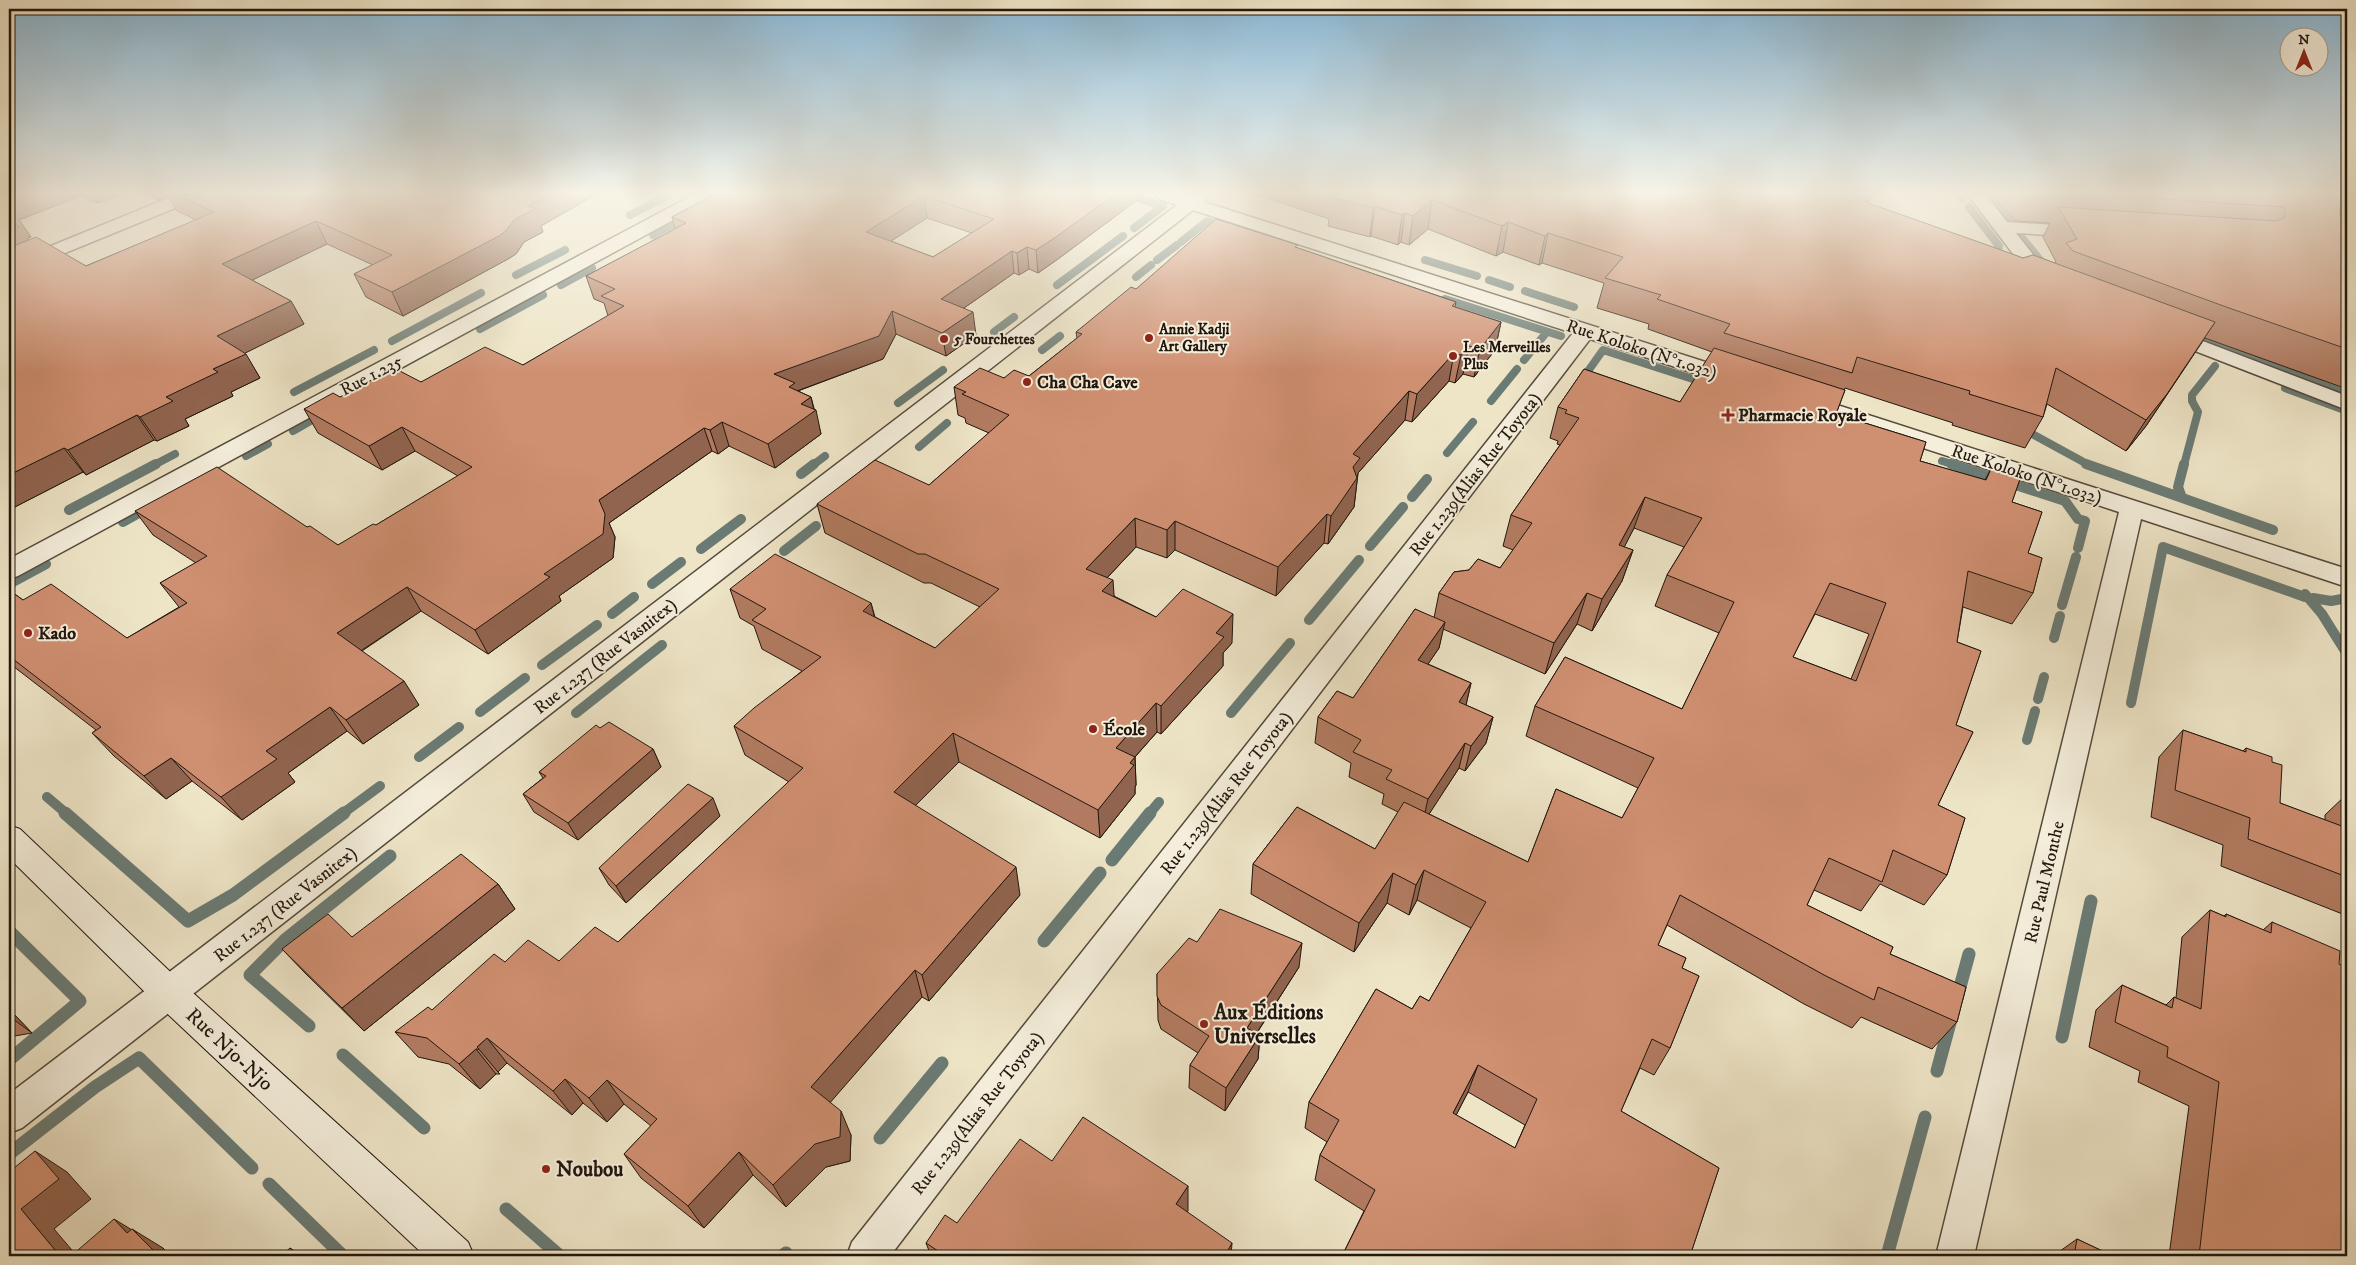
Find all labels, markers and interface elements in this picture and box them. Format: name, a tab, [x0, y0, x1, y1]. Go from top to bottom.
north arrow	[2278, 28, 2328, 78]
text: N	[2298, 31, 2310, 49]
street label: Rue Koloko (N°1.032)	[1564, 315, 1720, 385]
place label: Annie Kadji Art Gallery	[1158, 320, 1229, 356]
place label: 5 Fourchettes	[953, 330, 1035, 349]
marker: Annie Kadji Art Gallery	[1143, 332, 1155, 344]
marker: 5 Fourchettes	[938, 333, 950, 345]
place label: Les Merveilles Plus	[1463, 338, 1551, 374]
street label: Rue 1.235	[337, 350, 406, 401]
marker: Les Merveilles Plus	[1447, 350, 1459, 362]
place label: Cha Cha Cave	[1037, 372, 1138, 394]
marker: Cha Cha Cave	[1021, 376, 1033, 388]
street label: Rue 1.239(Alias Rue Toyota)	[1405, 388, 1546, 561]
place label: Pharmacie Royale	[1738, 405, 1867, 427]
marker: Pharmacie Royale	[1722, 409, 1734, 421]
street label: Rue Koloko (N°1.032)	[1949, 440, 2105, 510]
street label: Rue 1.237 (Rue Vasnitex)	[530, 594, 682, 720]
place label: Kado	[38, 623, 76, 645]
marker: Kado	[22, 627, 34, 639]
street label: Rue 1.239(Alias Rue Toyota)	[1156, 707, 1297, 880]
place label: École	[1103, 718, 1146, 741]
marker: École	[1087, 723, 1099, 735]
street label: Rue Paul Monthe	[2020, 819, 2070, 946]
street label: Rue 1.237 (Rue Vasnitex)	[210, 842, 362, 968]
place label: Aux Éditions Universelles	[1213, 998, 1323, 1050]
street label: Rue Njo-Njo	[180, 1003, 279, 1097]
marker: Aux Éditions Universelles	[1198, 1018, 1210, 1030]
street label: Rue 1.239(Alias Rue Toyota)	[907, 1027, 1048, 1200]
place label: Noubou	[556, 1157, 623, 1183]
marker: Noubou	[540, 1163, 552, 1175]

